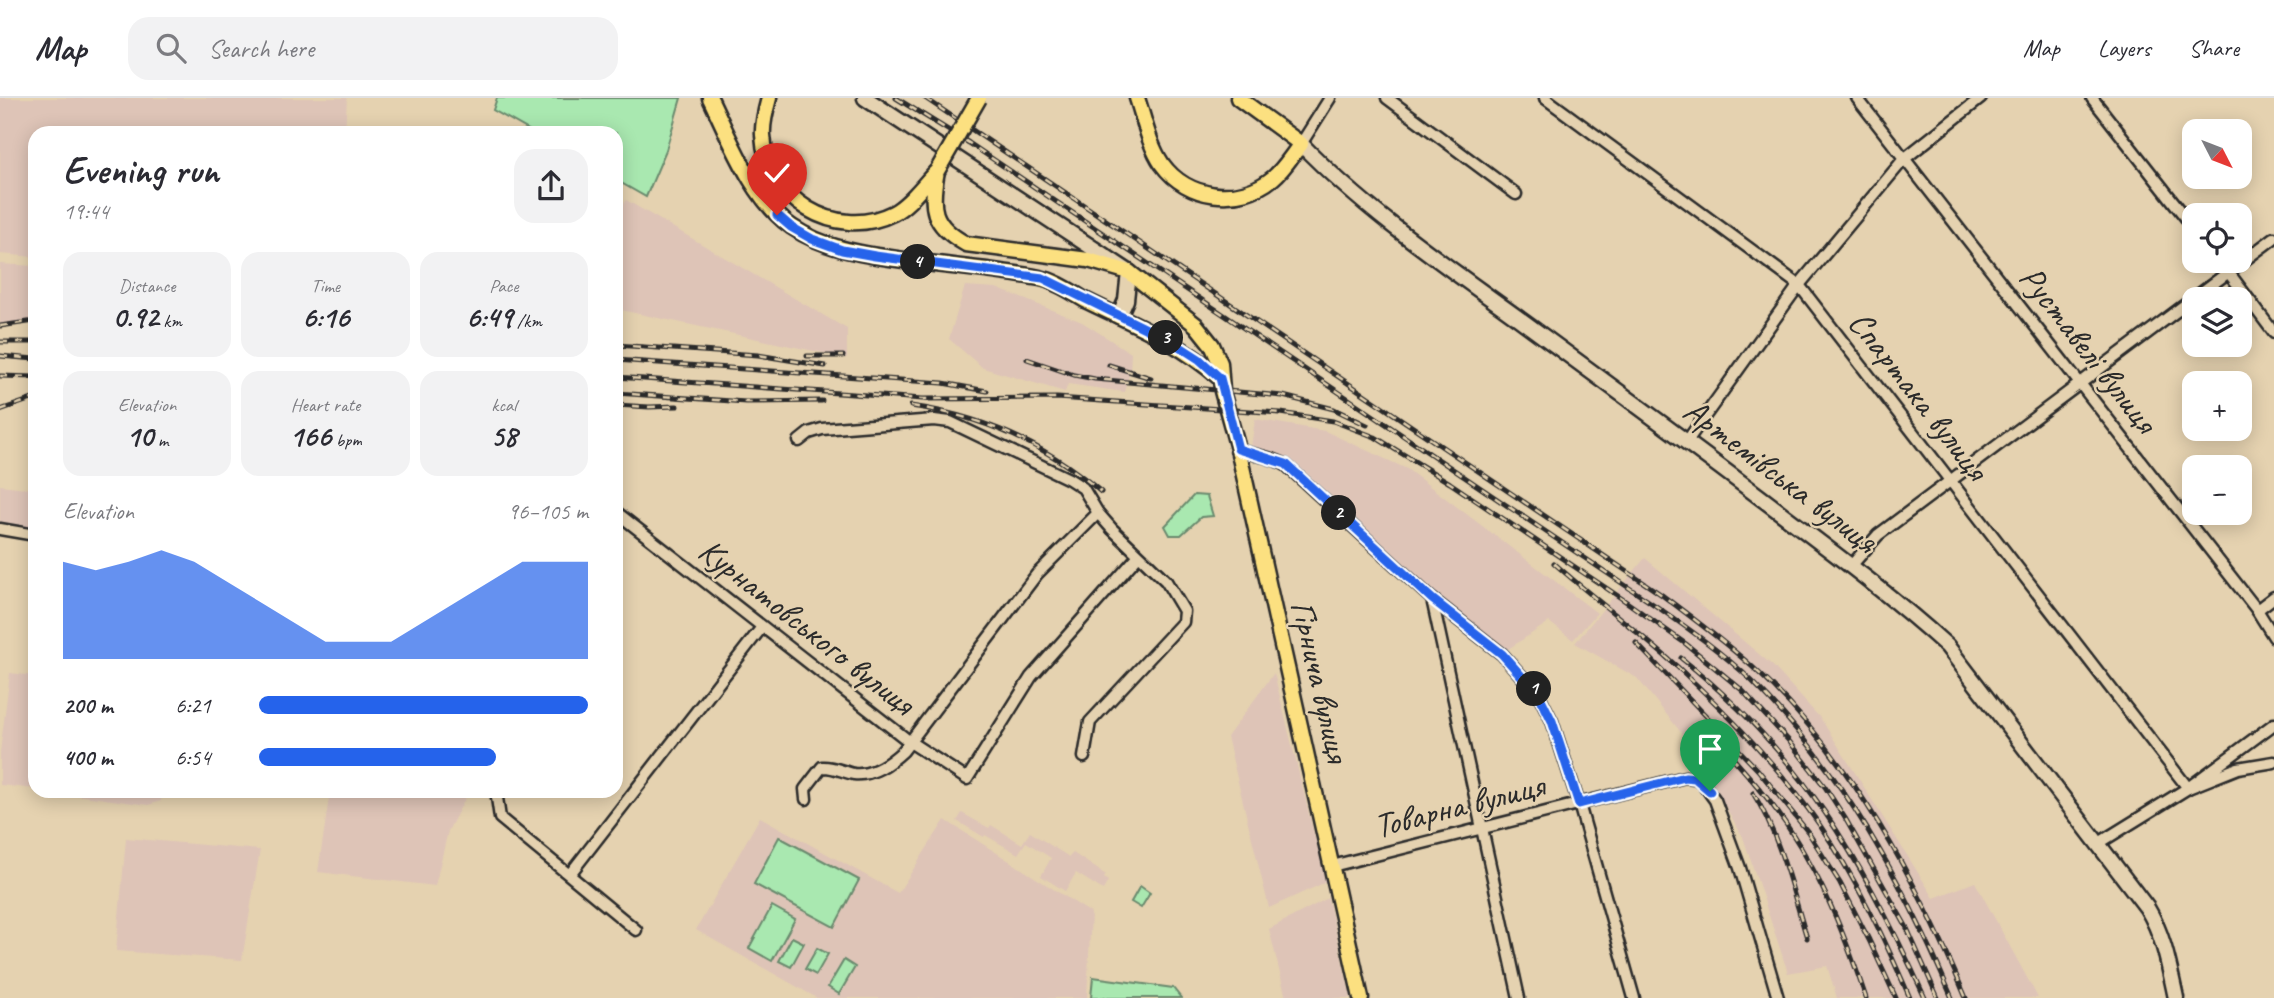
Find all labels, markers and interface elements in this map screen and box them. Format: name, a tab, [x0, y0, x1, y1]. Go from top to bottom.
search box	[128, 17, 618, 80]
text: Map	[35, 27, 86, 69]
icon: search	[152, 29, 190, 67]
text: Search here	[208, 32, 314, 65]
text: Map	[2023, 33, 2060, 63]
text: Layers	[2098, 33, 2151, 63]
text: Share	[2189, 33, 2239, 63]
north arrow	[2182, 119, 2252, 189]
map controls	[2182, 119, 2252, 525]
pin	[747, 143, 807, 215]
text: Evening run	[63, 147, 219, 194]
button: share	[514, 149, 588, 223]
icon: check	[758, 154, 796, 192]
text: 19:44	[63, 197, 109, 226]
button: locate	[2182, 203, 2252, 273]
pin: 4	[900, 244, 936, 280]
text: 4	[913, 249, 922, 273]
street label: Руставелі вулиця	[2009, 257, 2170, 444]
text: Distance	[119, 274, 176, 298]
text: Time	[311, 274, 340, 298]
text: Pace	[489, 274, 518, 298]
button: layers	[2182, 287, 2252, 357]
text: 0.92	[113, 298, 159, 336]
text: 6:16	[302, 298, 349, 336]
text: 6:49	[466, 298, 512, 336]
street label: Спартака вулиця	[1838, 301, 2001, 492]
text: km	[159, 309, 182, 333]
text: /km	[512, 309, 542, 333]
pin: 3	[1148, 320, 1184, 356]
text: 3	[1161, 325, 1170, 349]
button: +	[2182, 371, 2252, 441]
street label: Артемівська вулиця	[1675, 388, 1888, 564]
text: Elevation	[118, 393, 176, 417]
text: Heart rate	[291, 393, 360, 417]
text: kcal	[491, 393, 516, 417]
text: 10	[126, 417, 153, 455]
text: 166	[289, 417, 331, 455]
text: 58	[491, 417, 517, 455]
text: m	[153, 428, 168, 452]
text: bpm	[331, 428, 362, 452]
button: −	[2182, 455, 2252, 525]
pin: 2	[1322, 496, 1356, 530]
text: Elevation	[63, 497, 134, 526]
text: 96–105 m	[508, 497, 588, 526]
text: 2	[1334, 500, 1343, 524]
street label: Курнатовського вулиця	[690, 528, 926, 726]
street label: Гірнича вулиця	[1280, 596, 1361, 768]
pin: 1	[1516, 672, 1552, 706]
text: 1	[1529, 676, 1538, 700]
text: 200 m	[63, 691, 113, 720]
text: 6:21	[175, 691, 211, 720]
pin	[1680, 719, 1740, 791]
icon: arrive	[1691, 730, 1729, 768]
text: 400 m	[63, 743, 113, 772]
text: 6:54	[175, 743, 211, 772]
street label: Товарна вулиця	[1369, 762, 1552, 848]

